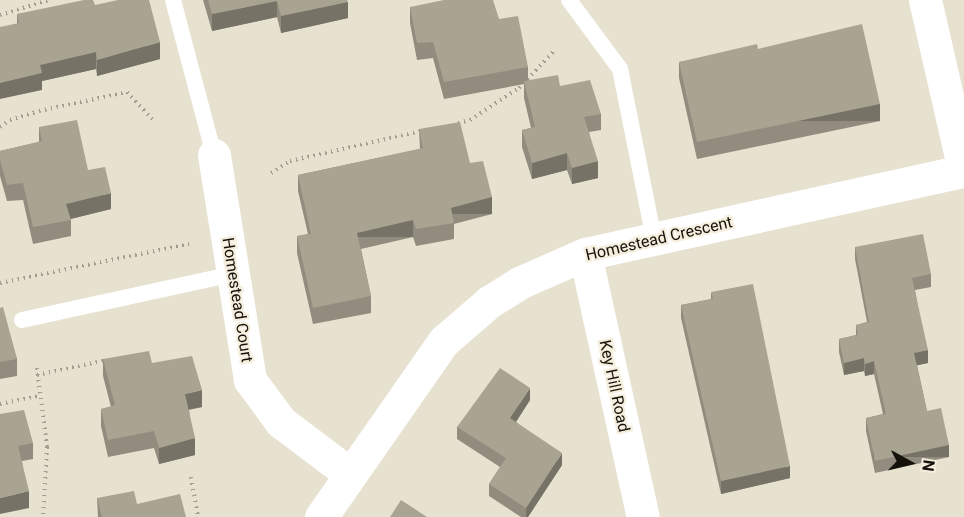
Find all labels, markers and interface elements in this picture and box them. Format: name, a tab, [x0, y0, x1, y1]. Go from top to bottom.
street label: Homestead Crescent	[584, 213, 734, 265]
street label: Homestead Court	[218, 236, 256, 364]
street label: Key Hill Road	[595, 338, 633, 434]
north arrow	[880, 433, 940, 493]
text: N	[918, 459, 939, 472]

